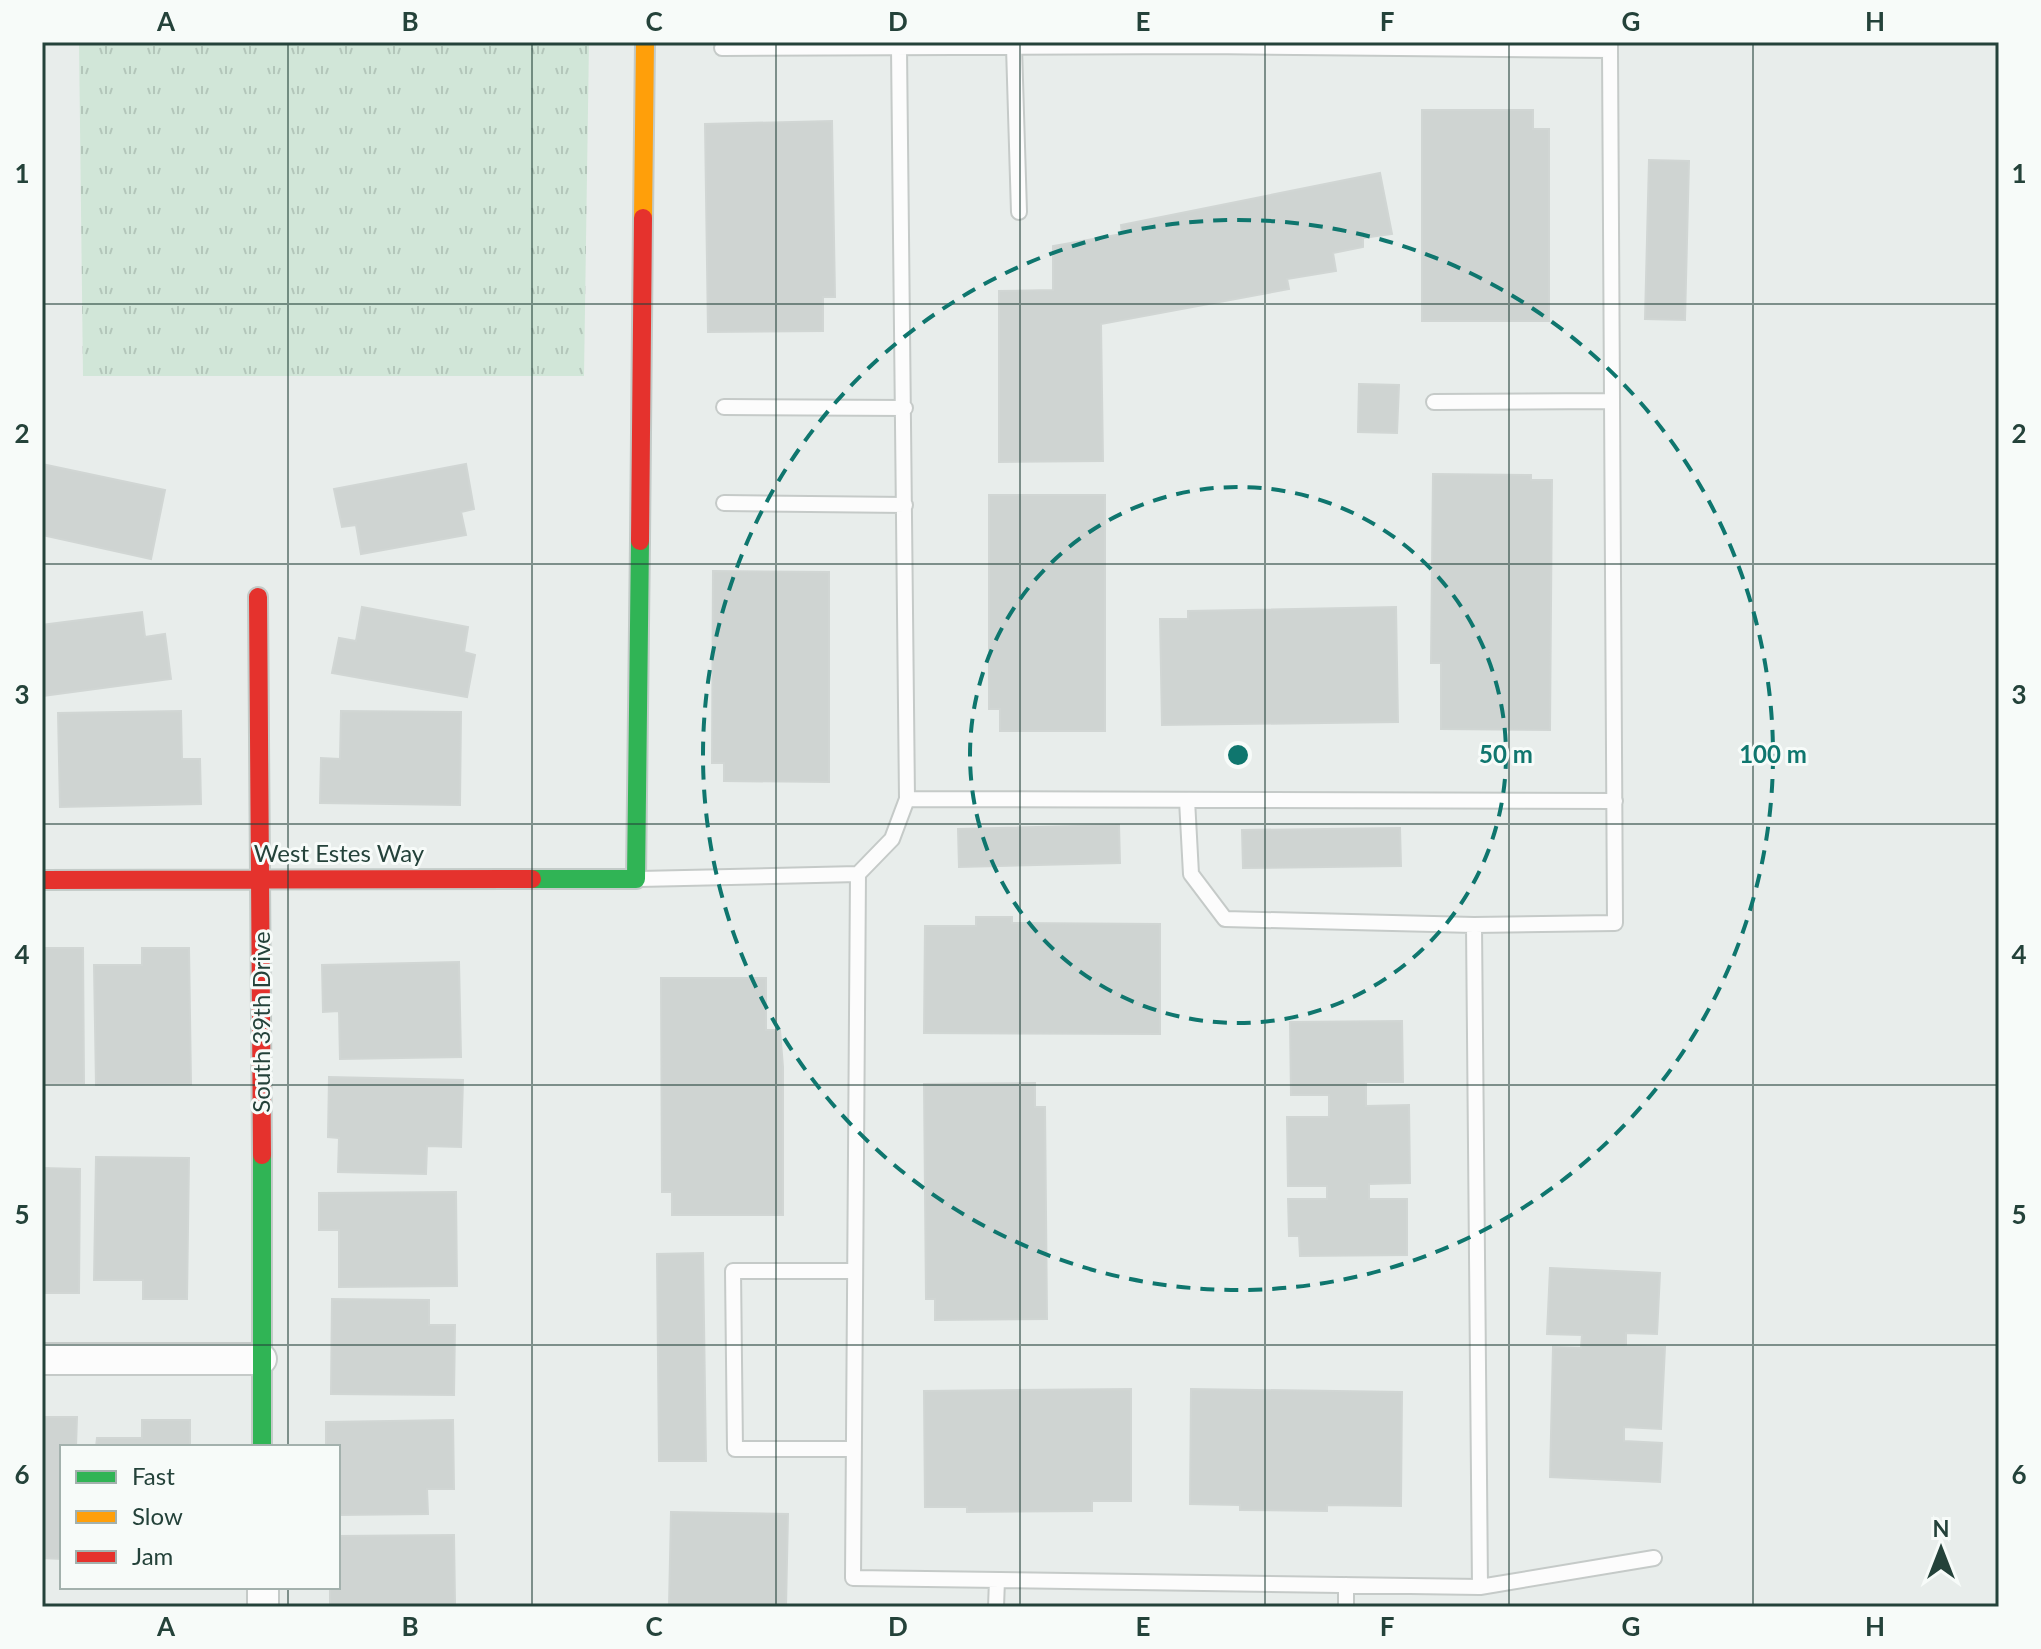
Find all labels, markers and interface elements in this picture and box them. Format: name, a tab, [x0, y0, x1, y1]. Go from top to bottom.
text: A	[156, 5, 176, 37]
text: B	[401, 5, 419, 37]
text: C	[645, 5, 663, 37]
text: D	[888, 5, 908, 37]
text: E	[1136, 5, 1150, 37]
text: F	[1380, 5, 1394, 37]
text: G	[1622, 5, 1640, 37]
text: H	[1865, 5, 1885, 37]
text: 1	[14, 157, 30, 189]
text: 1	[2011, 157, 2027, 189]
text: 2	[14, 417, 30, 449]
text: 2	[2011, 417, 2027, 449]
text: 3	[14, 678, 30, 710]
text: 3	[2011, 678, 2027, 710]
text: 50 m	[1479, 739, 1533, 768]
text: 100 m	[1739, 739, 1807, 768]
centre of rings	[1224, 741, 1252, 769]
street label: West Estes Way	[254, 838, 425, 867]
street label: South 39th Drive	[246, 931, 275, 1113]
text: 4	[14, 938, 30, 970]
text: 4	[2011, 938, 2027, 970]
text: 5	[14, 1198, 30, 1230]
text: 5	[2011, 1198, 2027, 1230]
legend	[60, 1445, 340, 1589]
text: 6	[14, 1458, 30, 1490]
text: 6	[2011, 1458, 2027, 1490]
text: Fast	[132, 1461, 175, 1490]
text: Slow	[132, 1501, 183, 1530]
north arrow	[1901, 1509, 1981, 1589]
text: N	[1933, 1515, 1949, 1542]
text: Jam	[132, 1541, 173, 1570]
text: A	[156, 1610, 176, 1642]
text: B	[401, 1610, 419, 1642]
text: C	[645, 1610, 663, 1642]
text: D	[888, 1610, 908, 1642]
text: E	[1136, 1610, 1150, 1642]
text: F	[1380, 1610, 1394, 1642]
text: G	[1622, 1610, 1640, 1642]
text: H	[1865, 1610, 1885, 1642]

